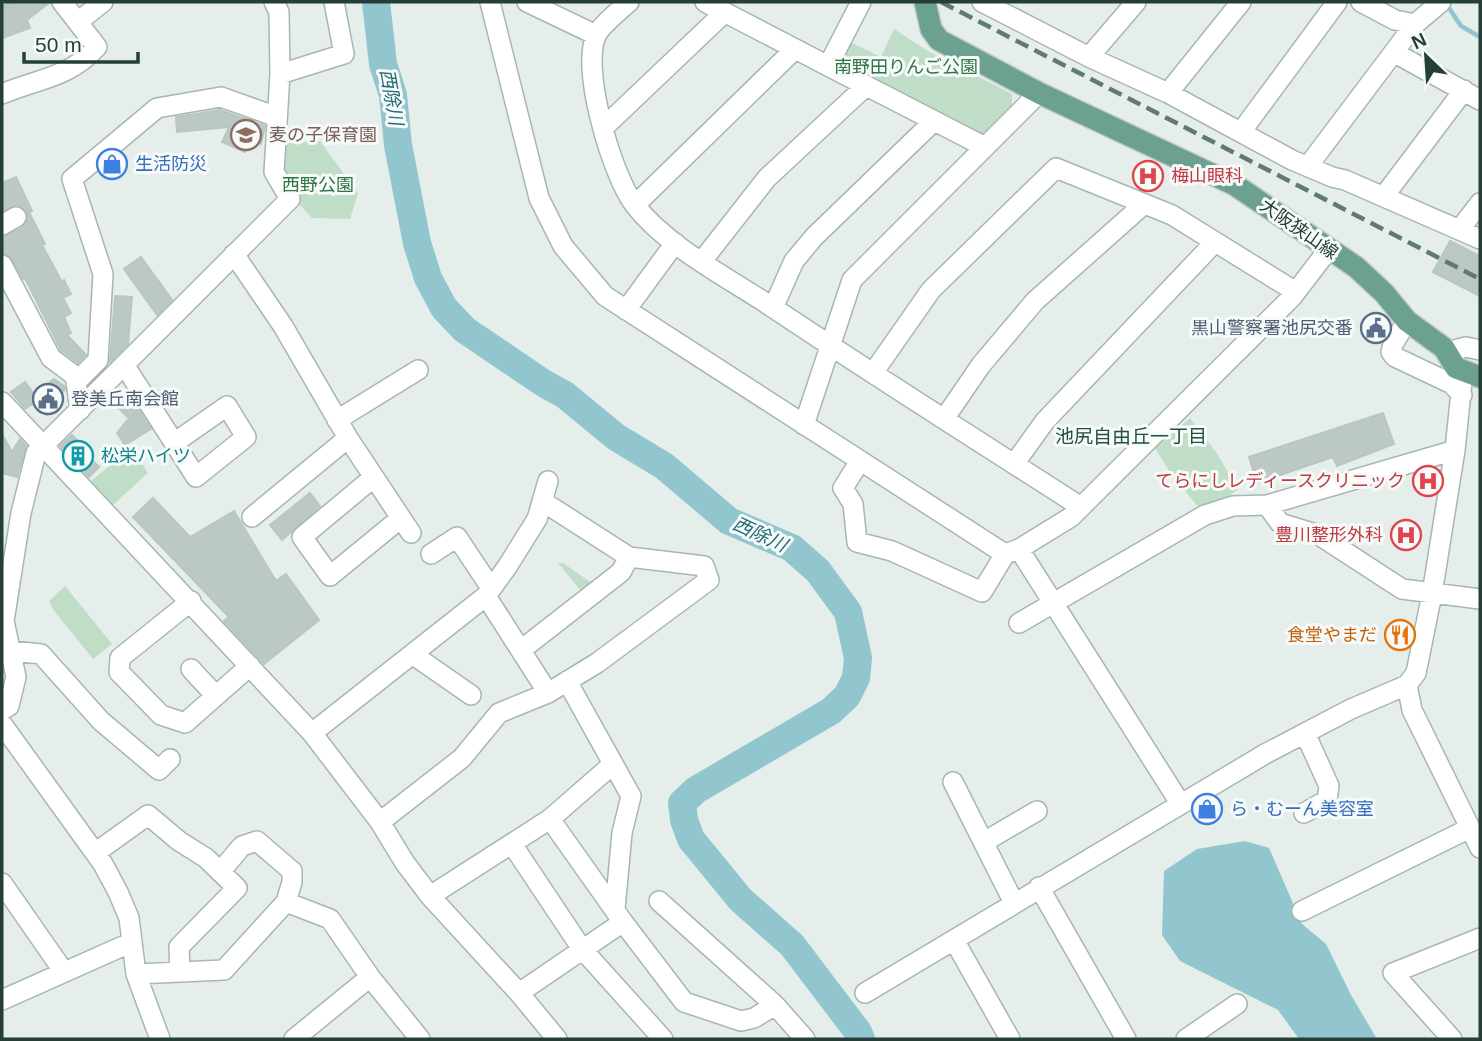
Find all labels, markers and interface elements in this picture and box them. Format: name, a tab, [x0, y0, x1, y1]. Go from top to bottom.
scale bar	[24, 21, 138, 65]
north arrow	[1391, 21, 1461, 91]
text: N	[1408, 29, 1430, 53]
text: 50 m	[35, 33, 82, 56]
park label: 南野田りんご公園	[834, 57, 978, 77]
water label: 西除川	[376, 67, 407, 129]
school or university icon: 麦の子保育園	[229, 118, 263, 152]
place label: 麦の子保育園	[269, 125, 377, 145]
shop icon: 生活防災	[95, 147, 129, 181]
place label: 生活防災	[135, 154, 207, 174]
hospital icon: 梅山眼科	[1131, 159, 1165, 193]
place label: 梅山眼科	[1171, 166, 1243, 186]
park label: 西野公園	[282, 175, 354, 195]
street label: 大阪狭山線	[1256, 195, 1342, 263]
public building icon: 黒山警察署池尻交番	[1359, 311, 1393, 345]
place label: 黒山警察署池尻交番	[1191, 318, 1353, 338]
public building icon: 登美丘南会館	[31, 382, 65, 416]
place label: 登美丘南会館	[71, 389, 179, 409]
district label: 池尻自由丘一丁目	[1055, 426, 1207, 447]
building icon: 松栄ハイツ	[61, 439, 95, 473]
place label: 松栄ハイツ	[101, 446, 191, 466]
hospital icon: てらにしレディースクリニック	[1411, 464, 1445, 498]
place label: てらにしレディースクリニック	[1155, 471, 1405, 491]
water label: 西除川	[730, 513, 792, 557]
hospital icon: 豊川整形外科	[1389, 518, 1423, 552]
place label: 豊川整形外科	[1275, 525, 1383, 545]
restaurant icon: 食堂やまだ	[1383, 618, 1417, 652]
place label: 食堂やまだ	[1287, 625, 1377, 645]
shop icon: ら・むーん美容室	[1190, 792, 1224, 826]
place label: ら・むーん美容室	[1230, 799, 1374, 819]

